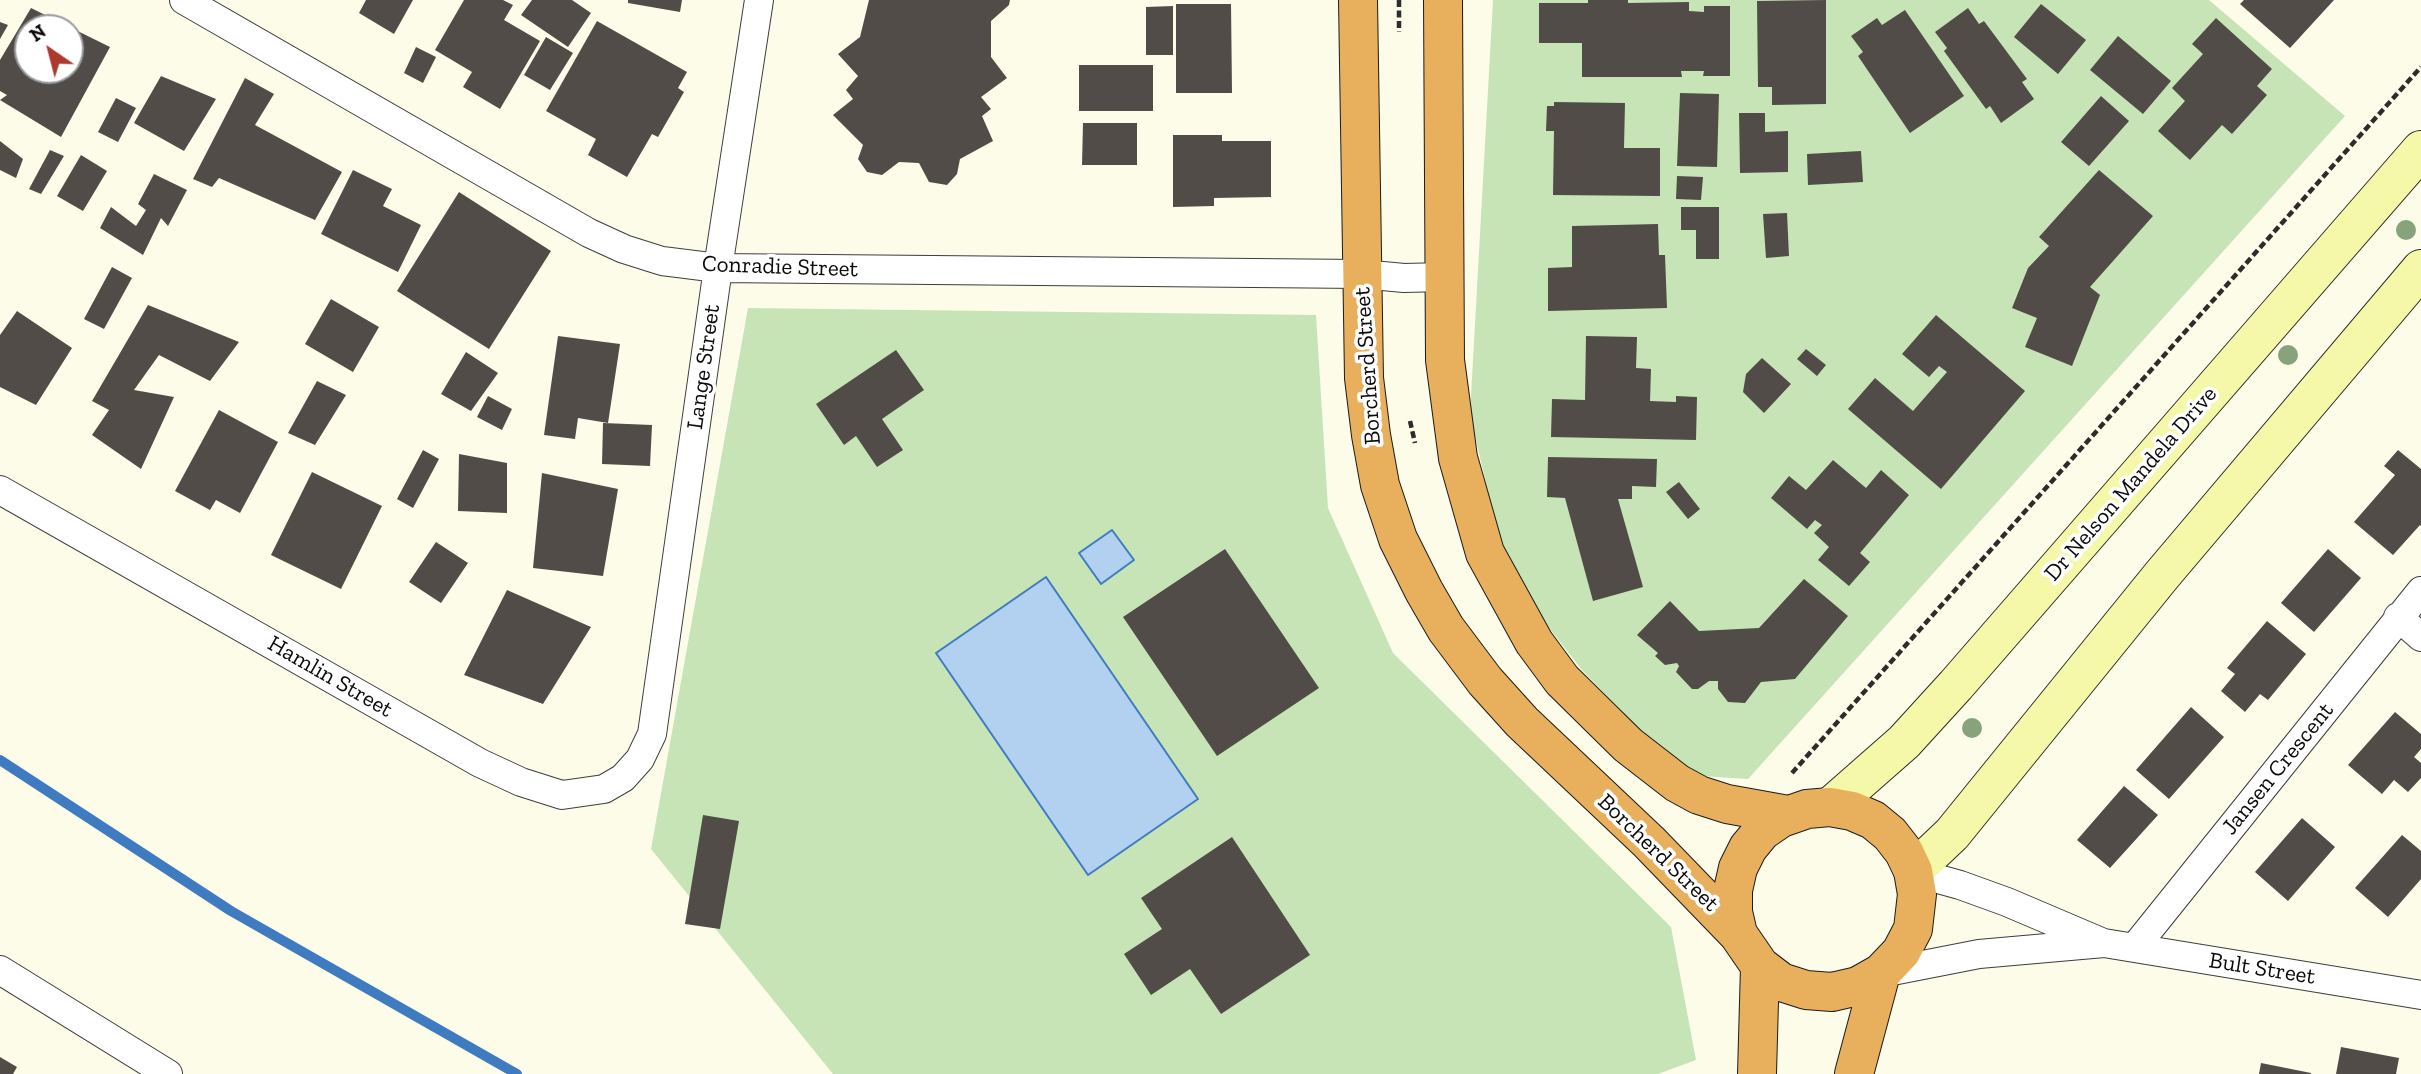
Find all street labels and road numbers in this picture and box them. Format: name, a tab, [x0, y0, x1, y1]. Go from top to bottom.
street label: Conradie Street	[701, 250, 859, 284]
street label: Borcherd Street	[1349, 286, 1387, 446]
street label: Lange Street	[682, 303, 726, 431]
street label: Dr Nelson Mandela Drive	[2039, 381, 2223, 587]
street label: Hamlin Street	[263, 630, 397, 724]
street label: Jansen Crescent	[2216, 697, 2340, 841]
street label: Borcherd Street	[1592, 788, 1724, 918]
street label: Bult Street	[2207, 947, 2317, 991]

